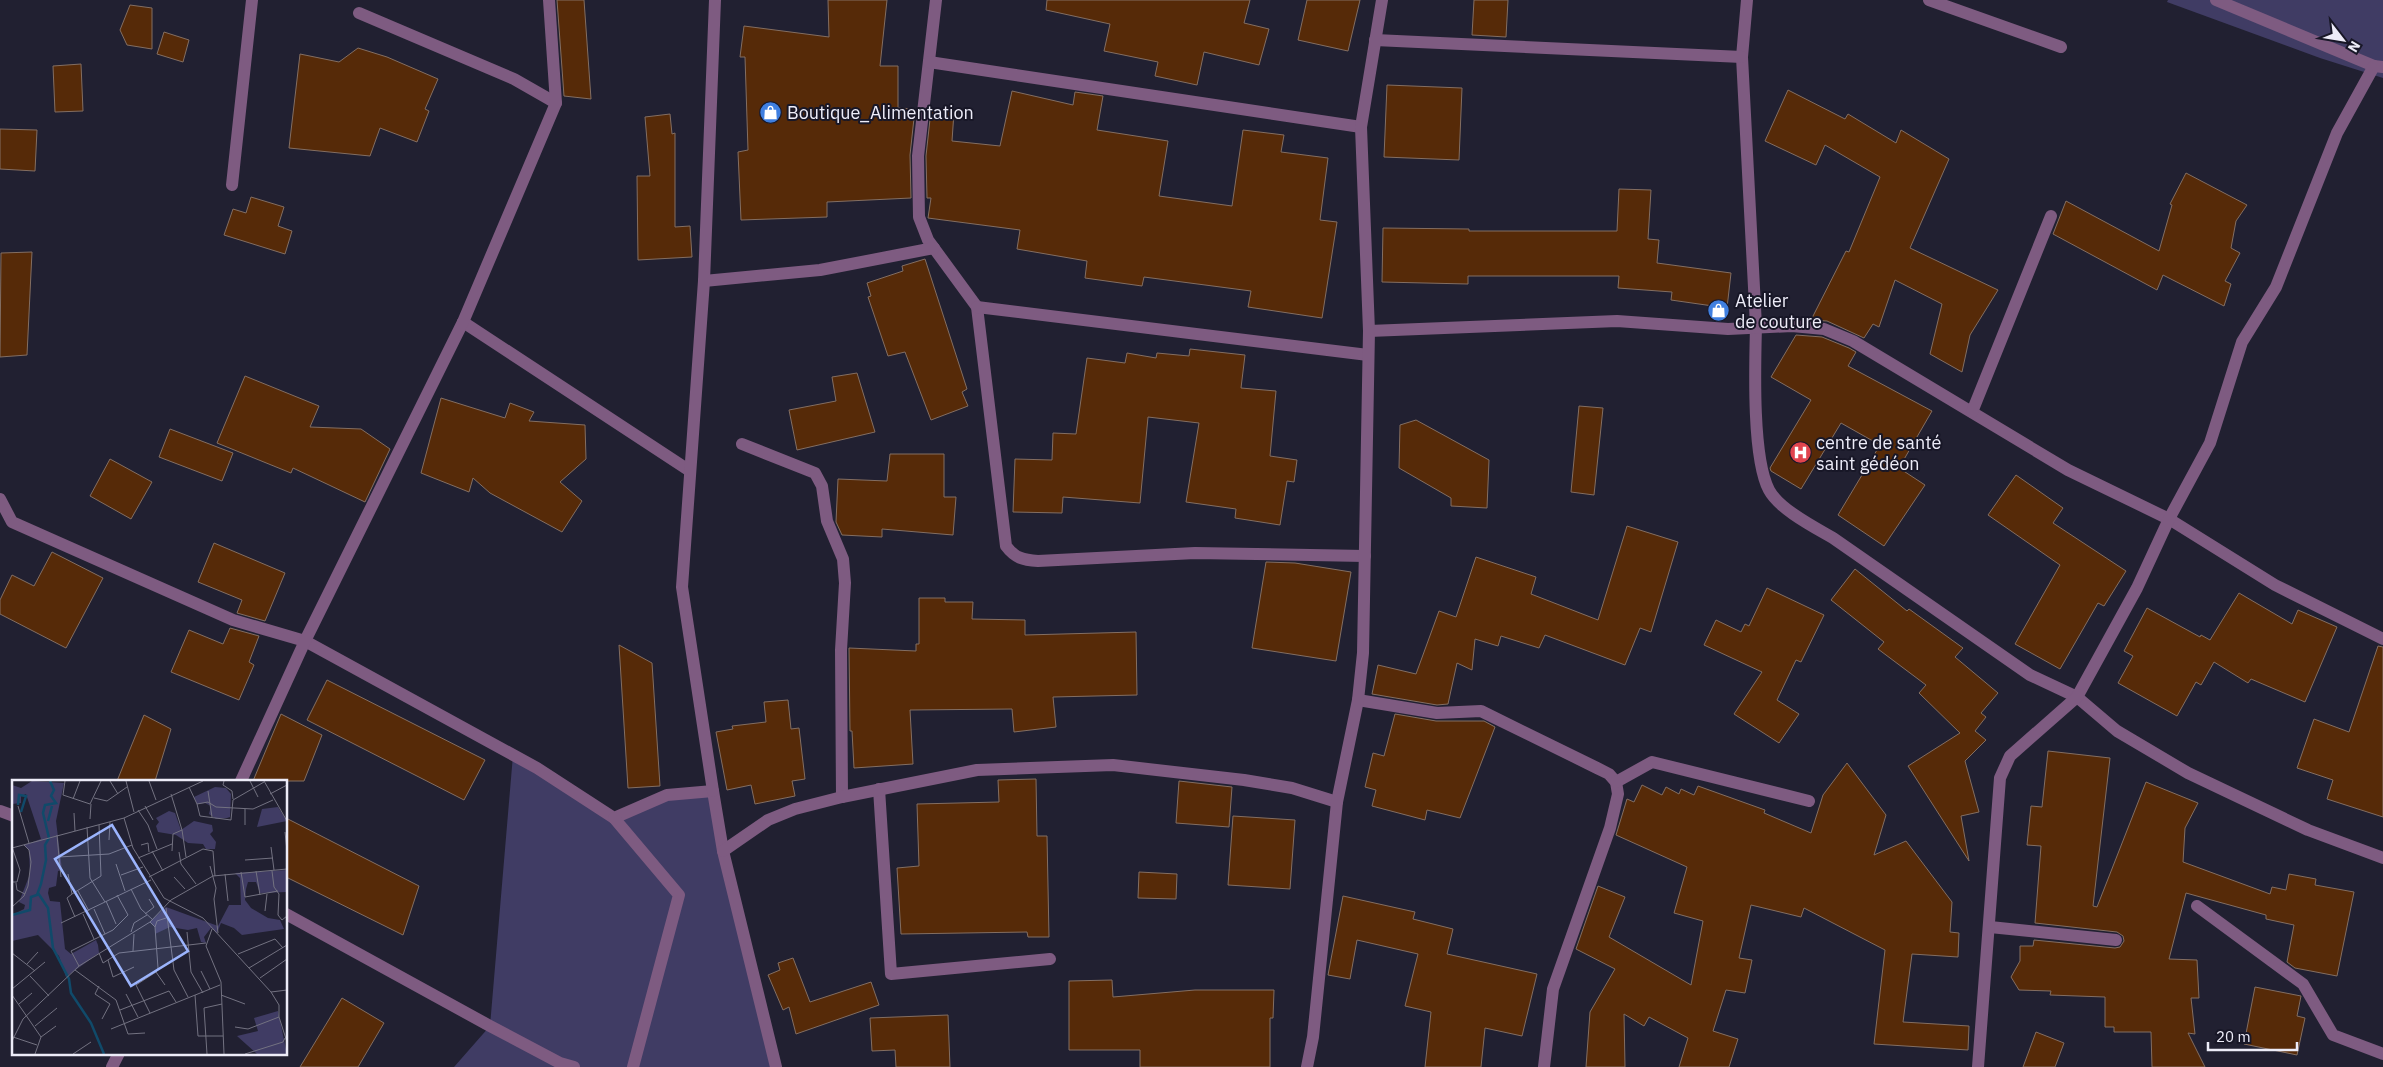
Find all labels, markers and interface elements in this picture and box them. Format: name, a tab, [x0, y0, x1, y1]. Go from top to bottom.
north arrow	[2318, 15, 2368, 65]
text: N	[2344, 38, 2364, 56]
shop icon: Boutique_Alimentation	[759, 100, 783, 124]
place label: Boutique_Alimentation	[787, 101, 974, 124]
place label: Atelier de couture	[1735, 289, 1822, 333]
shop icon: Atelier de couture	[1707, 298, 1731, 322]
place label: centre de santé saint gédéon	[1816, 431, 1941, 475]
hospital icon: centre de santé saint gédéon	[1788, 440, 1812, 464]
inset map	[12, 780, 288, 1054]
scale bar	[2208, 1020, 2297, 1052]
text: 20 m	[2216, 1027, 2251, 1046]

